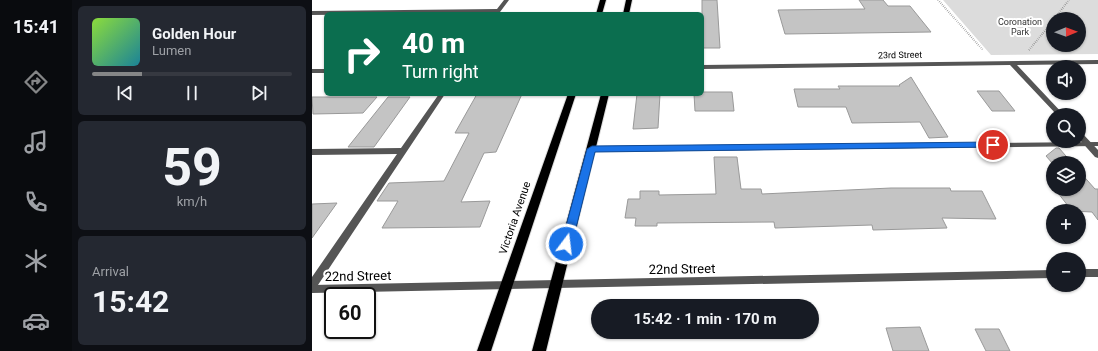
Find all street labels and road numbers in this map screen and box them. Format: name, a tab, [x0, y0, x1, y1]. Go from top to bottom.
street label: 23rd Street	[878, 50, 922, 60]
street label: Victoria Avenue	[496, 180, 534, 256]
street label: 22nd Street	[649, 261, 715, 277]
street label: 22nd Street	[325, 268, 391, 284]

